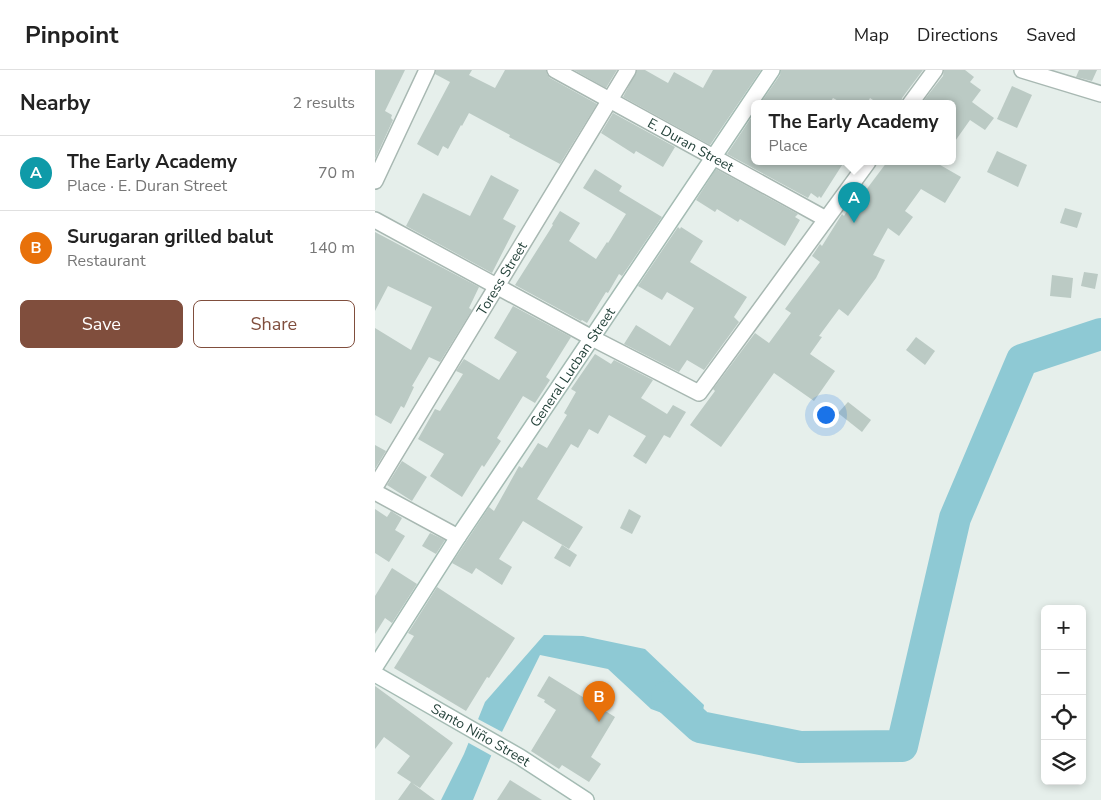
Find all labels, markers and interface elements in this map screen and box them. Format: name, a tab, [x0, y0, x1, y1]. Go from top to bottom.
text: Pinpoint	[25, 19, 118, 51]
text: Map	[854, 23, 889, 47]
text: Directions	[917, 23, 998, 47]
text: Saved	[1026, 23, 1076, 47]
text: Nearby	[20, 89, 90, 117]
text: 2 results	[293, 92, 355, 114]
popup	[751, 100, 956, 165]
text: The Early Academy	[769, 109, 938, 135]
street label: E. Duran Street	[644, 113, 737, 176]
text: Place	[769, 135, 808, 157]
text: The Early Academy	[67, 149, 237, 175]
text: A	[30, 162, 42, 184]
text: 70 m	[318, 162, 355, 184]
text: Place · E. Duran Street	[67, 175, 227, 197]
pin: A	[838, 182, 870, 223]
text: Surugaran grilled balut	[67, 224, 273, 250]
text: B	[30, 237, 42, 259]
text: 140 m	[308, 237, 355, 259]
street label: Toress Street	[472, 238, 531, 319]
text: Restaurant	[67, 250, 146, 272]
button: Save	[20, 300, 183, 348]
button: Share	[193, 300, 355, 348]
street label: General Lucban Street	[525, 303, 619, 431]
your location	[813, 402, 839, 428]
map controls	[1041, 605, 1086, 785]
button: +	[1041, 605, 1086, 650]
button: −	[1041, 650, 1086, 695]
pin: B	[583, 681, 615, 722]
button: locate	[1041, 695, 1086, 740]
street label: Santo Niño Street	[428, 699, 534, 771]
button: layers	[1041, 740, 1086, 785]

